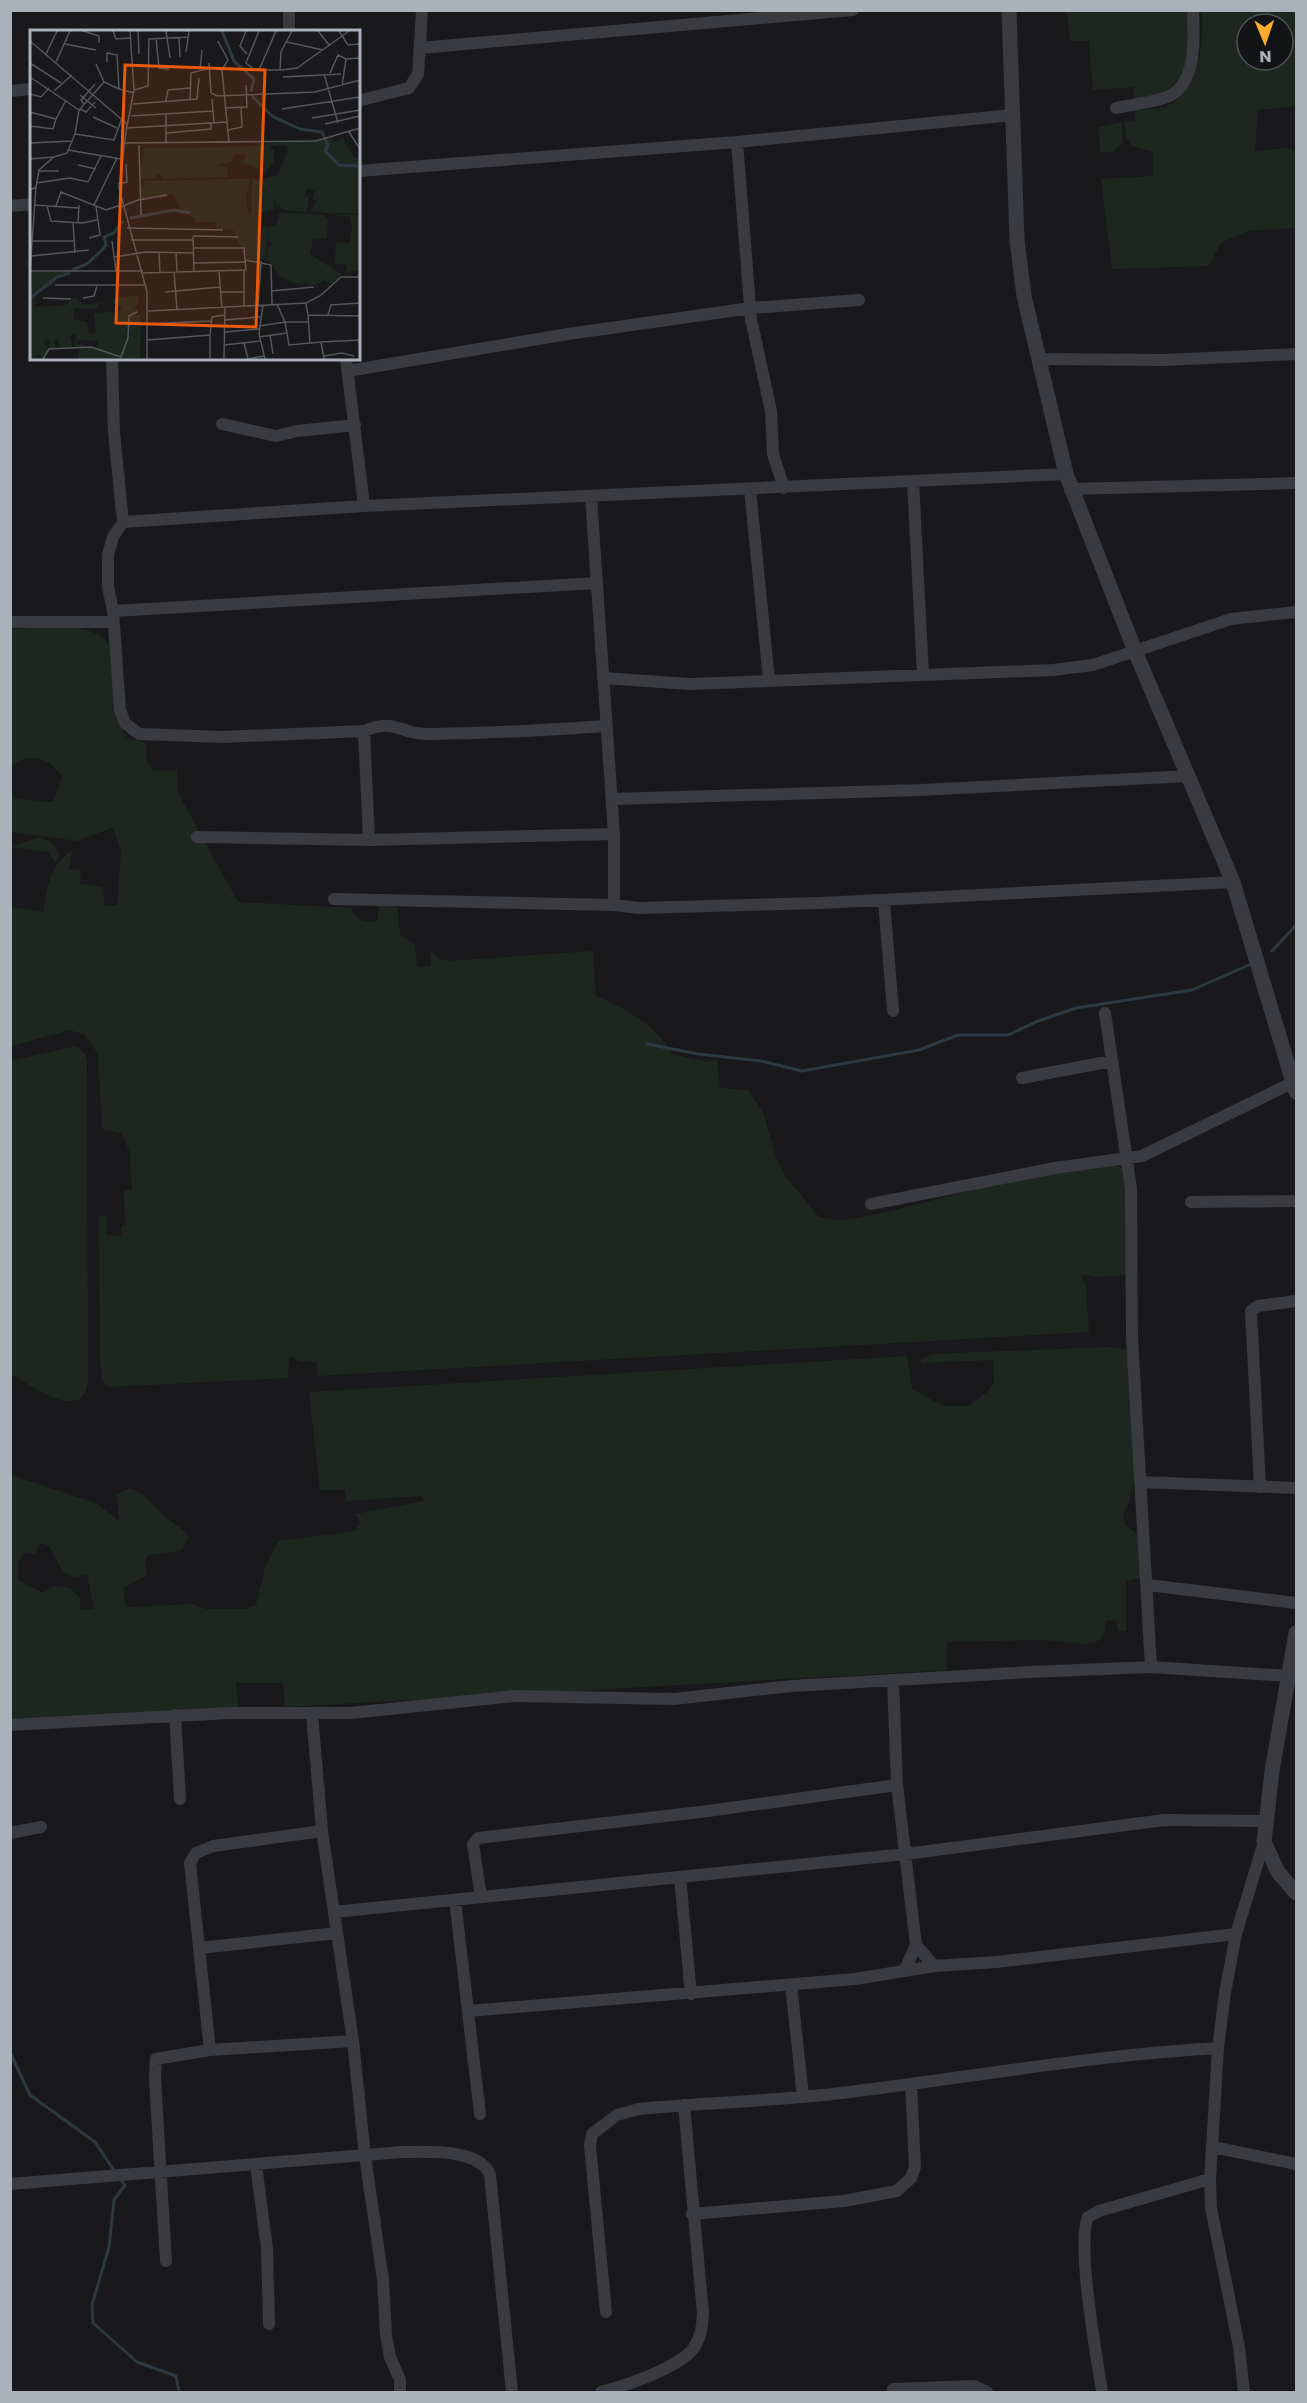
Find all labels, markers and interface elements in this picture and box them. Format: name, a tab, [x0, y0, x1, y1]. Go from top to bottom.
north arrow	[1235, 12, 1295, 72]
inset map	[30, 30, 360, 360]
text: N	[1259, 45, 1272, 68]

